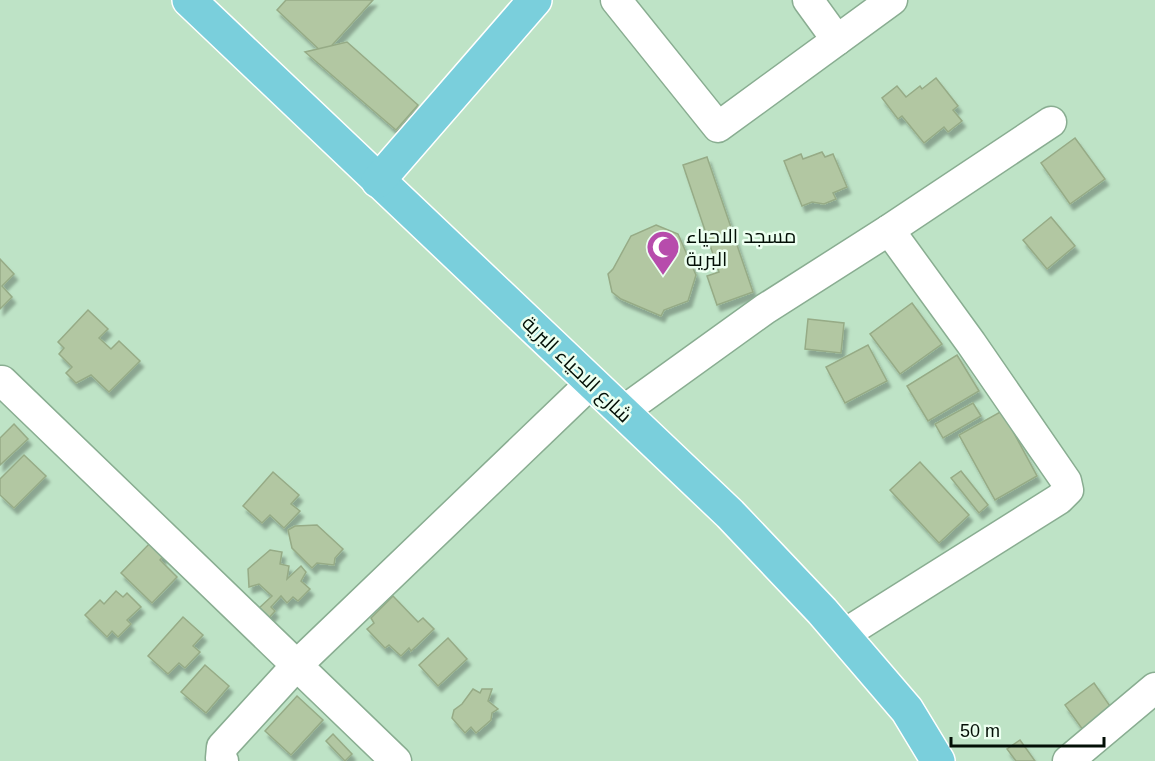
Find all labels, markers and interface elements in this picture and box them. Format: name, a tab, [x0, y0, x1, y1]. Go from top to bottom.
place label: مسجد الاحياء البرية	[686, 225, 796, 271]
mosque icon: مسجد الاحياء البرية	[645, 229, 681, 276]
street label: شارع الاحياء البرية	[516, 311, 636, 429]
scale bar	[951, 710, 1104, 748]
text: 50 m	[960, 721, 1000, 741]

